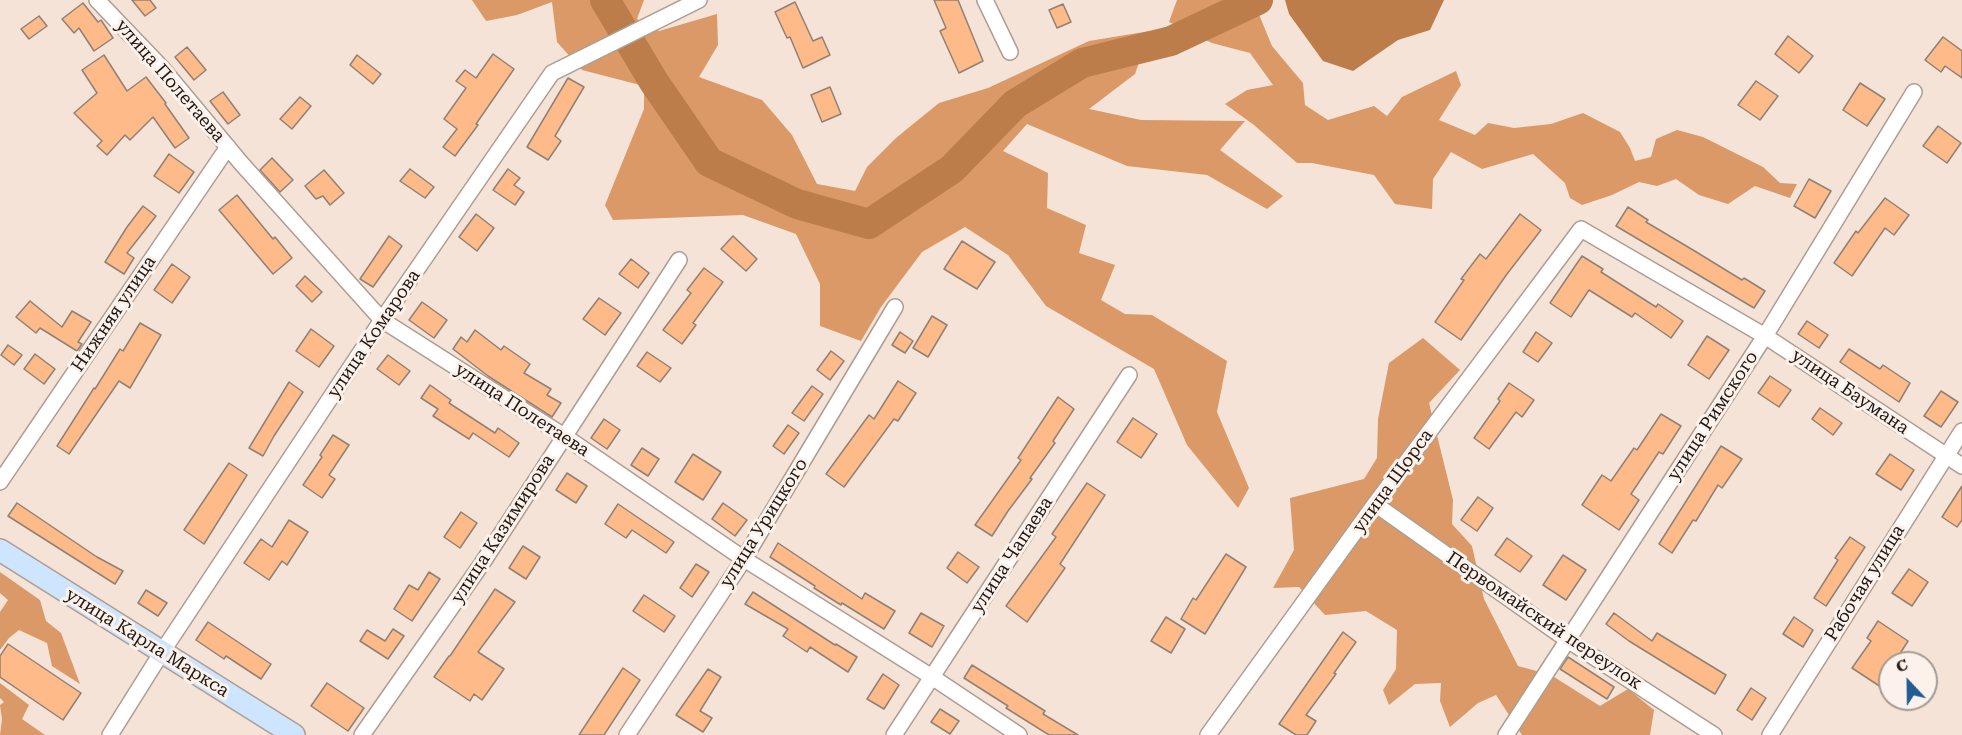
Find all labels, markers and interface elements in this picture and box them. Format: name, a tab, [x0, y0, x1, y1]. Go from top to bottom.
street label: улица Полетаева	[111, 15, 229, 147]
street label: Нижняя улица	[67, 252, 161, 376]
street label: улица Комарова	[323, 266, 425, 402]
street label: улица Баумана	[1787, 345, 1913, 439]
street label: улица Римского	[1663, 347, 1763, 485]
street label: улица Полетаева	[451, 359, 593, 461]
street label: улица Щорса	[1348, 425, 1438, 537]
street label: улица Казимирова	[447, 451, 559, 607]
street label: улица Урицкого	[716, 454, 812, 592]
street label: улица Чапаева	[966, 493, 1058, 617]
street label: Рабочая улица	[1821, 521, 1909, 645]
street label: Первомайский переулок	[1442, 547, 1646, 695]
street label: улица Карла Маркса	[61, 584, 233, 702]
north arrow	[1878, 651, 1938, 711]
text: С	[1893, 655, 1911, 677]

